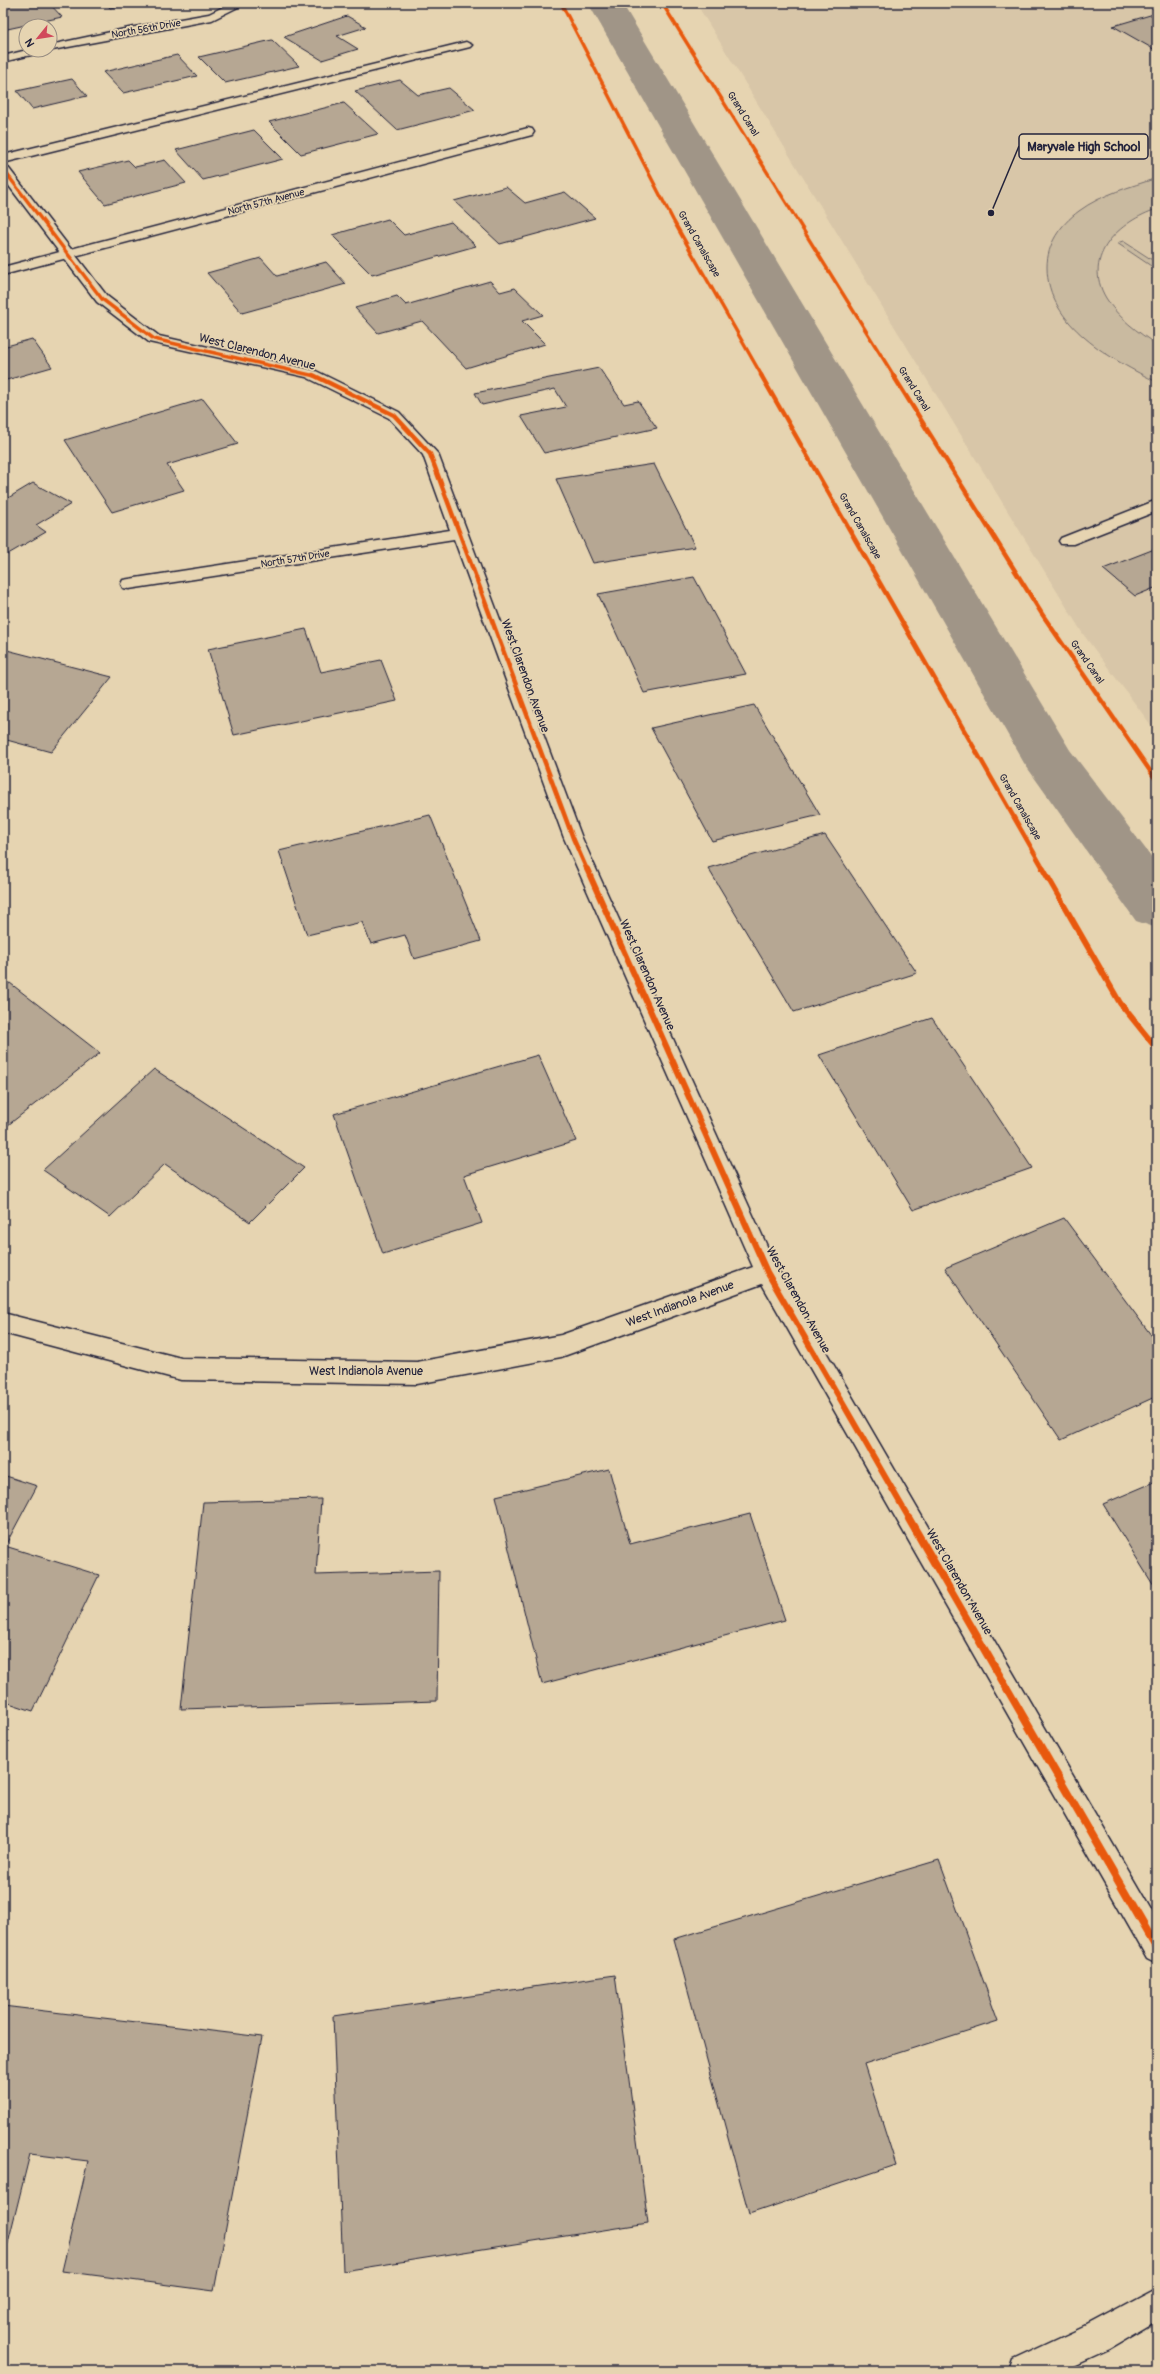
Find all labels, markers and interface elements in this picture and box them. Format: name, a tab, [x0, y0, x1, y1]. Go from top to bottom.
street label: North 56th Drive	[110, 17, 182, 41]
north arrow	[18, 18, 58, 58]
text: N	[22, 36, 37, 49]
street label: Grand Canal	[725, 89, 761, 139]
callout: Maryvale High School	[1019, 134, 1148, 159]
text: Maryvale High School	[1027, 139, 1141, 155]
street label: North 57th Avenue	[226, 186, 306, 218]
street label: Grand Canalscape	[675, 209, 723, 279]
street label: West Clarendon Avenue	[197, 330, 317, 374]
street label: Grand Canal	[896, 364, 932, 414]
street label: Grand Canalscape	[836, 491, 884, 561]
street label: North 57th Drive	[260, 548, 330, 570]
street label: West Clarendon Avenue	[498, 617, 553, 735]
street label: Grand Canal	[1068, 638, 1106, 686]
street label: Grand Canalscape	[996, 772, 1044, 842]
street label: West Clarendon Avenue	[616, 917, 678, 1033]
street label: West Clarendon Avenue	[762, 1244, 834, 1356]
street label: West Indianola Avenue	[624, 1277, 736, 1331]
street label: West Indianola Avenue	[309, 1364, 423, 1379]
street label: West Clarendon Avenue	[923, 1526, 995, 1638]

